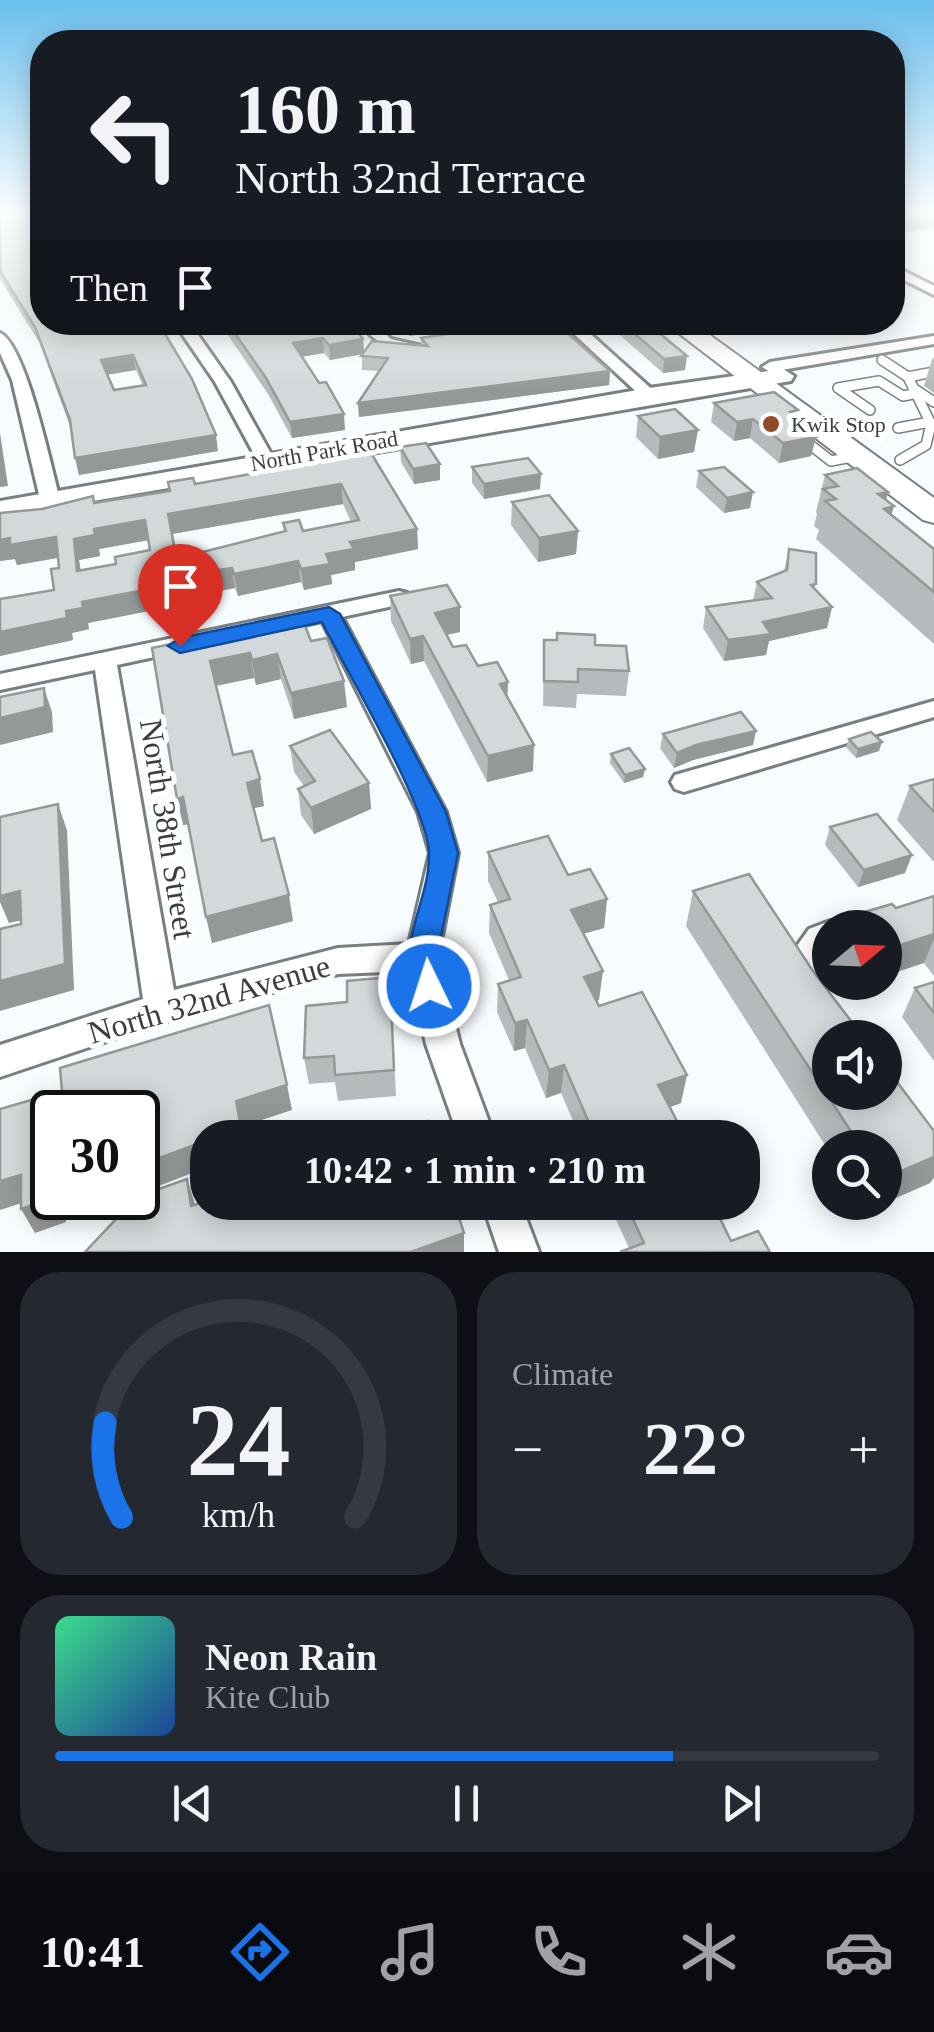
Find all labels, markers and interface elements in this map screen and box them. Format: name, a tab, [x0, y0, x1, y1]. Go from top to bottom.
icon: left	[70, 70, 200, 200]
text: 160 m	[235, 71, 416, 148]
text: North 32nd Terrace	[235, 153, 586, 203]
icon: arrive	[168, 260, 223, 315]
text: Then	[70, 267, 148, 309]
place label: Kwik Stop	[791, 412, 886, 437]
marker: Kwik Stop	[760, 413, 782, 435]
street label: North Park Road	[248, 426, 400, 476]
pin	[138, 544, 223, 647]
icon: arrive	[153, 559, 208, 614]
street label: North 38th Street	[133, 716, 203, 942]
north arrow	[812, 910, 902, 1000]
map controls	[812, 910, 902, 1220]
position arrow	[377, 934, 481, 1038]
street label: North 32nd Avenue	[84, 947, 334, 1051]
button: sound	[812, 1020, 902, 1110]
speed limit sign: 30	[30, 1090, 160, 1220]
button: search	[812, 1130, 902, 1220]
text: 10:42 · 1 min · 210 m	[304, 1149, 646, 1191]
text: Climate	[512, 1356, 613, 1392]
text: 24	[187, 1382, 291, 1497]
text: 22°	[643, 1407, 748, 1490]
text: −	[512, 1419, 543, 1480]
text: +	[848, 1419, 879, 1480]
text: km/h	[202, 1495, 275, 1535]
text: Neon Rain	[205, 1636, 377, 1678]
text: Kite Club	[205, 1679, 330, 1715]
icon: previous	[165, 1776, 220, 1831]
icon: pause	[439, 1776, 494, 1831]
icon: next	[714, 1776, 769, 1831]
icon: directions	[225, 1917, 295, 1987]
icon: music	[375, 1917, 445, 1987]
icon: phone	[524, 1917, 594, 1987]
icon: climate	[674, 1917, 744, 1987]
icon: car	[824, 1917, 894, 1987]
text: 10:41	[40, 1927, 145, 1977]

